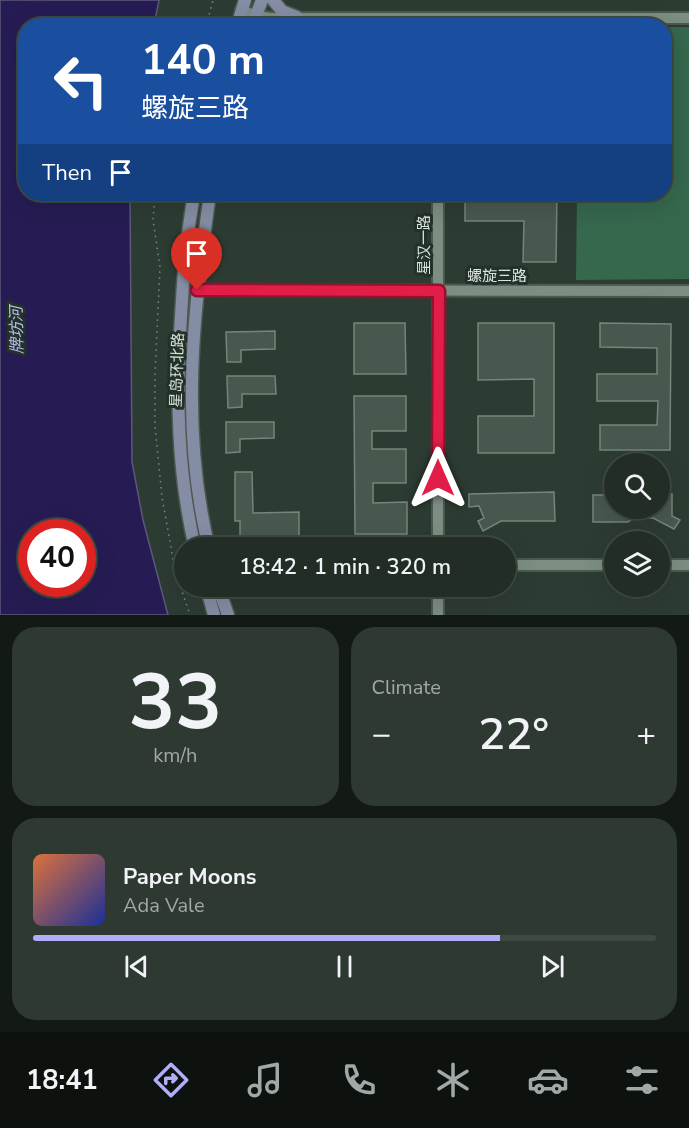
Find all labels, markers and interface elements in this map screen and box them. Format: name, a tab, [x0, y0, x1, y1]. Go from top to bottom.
text: 140 m	[141, 32, 265, 89]
icon: left	[42, 42, 120, 120]
text: 螺旋三路	[141, 90, 249, 127]
icon: arrive	[104, 156, 137, 189]
text: Then	[42, 158, 92, 188]
street label: 星汉一路	[414, 215, 434, 275]
pin	[171, 228, 222, 290]
icon: arrive	[180, 237, 213, 270]
street label: 螺旋三路	[467, 266, 527, 286]
water label: 牌坊河	[6, 303, 28, 354]
street label: 星岛环北路	[166, 332, 188, 408]
position arrow	[406, 446, 470, 510]
map controls	[604, 453, 670, 597]
button: search	[604, 453, 670, 519]
speed limit sign: 40	[18, 519, 96, 597]
button: layers	[604, 531, 670, 597]
text: 18:42 · 1 min · 320 m	[239, 552, 451, 582]
text: 33	[128, 649, 222, 756]
text: Climate	[372, 674, 441, 701]
text: 22°	[478, 704, 549, 765]
text: −	[372, 712, 391, 757]
text: +	[636, 712, 656, 757]
text: km/h	[153, 742, 197, 769]
text: Paper Moons	[123, 862, 257, 892]
text: Ada Vale	[123, 892, 205, 919]
icon: previous	[120, 950, 153, 983]
icon: pause	[328, 950, 361, 983]
icon: next	[536, 950, 569, 983]
icon: directions	[150, 1059, 192, 1101]
icon: music	[244, 1059, 286, 1101]
icon: phone	[338, 1059, 380, 1101]
icon: climate	[432, 1059, 474, 1101]
icon: car	[527, 1059, 569, 1101]
icon: filters	[621, 1059, 663, 1101]
text: 18:41	[26, 1062, 98, 1099]

